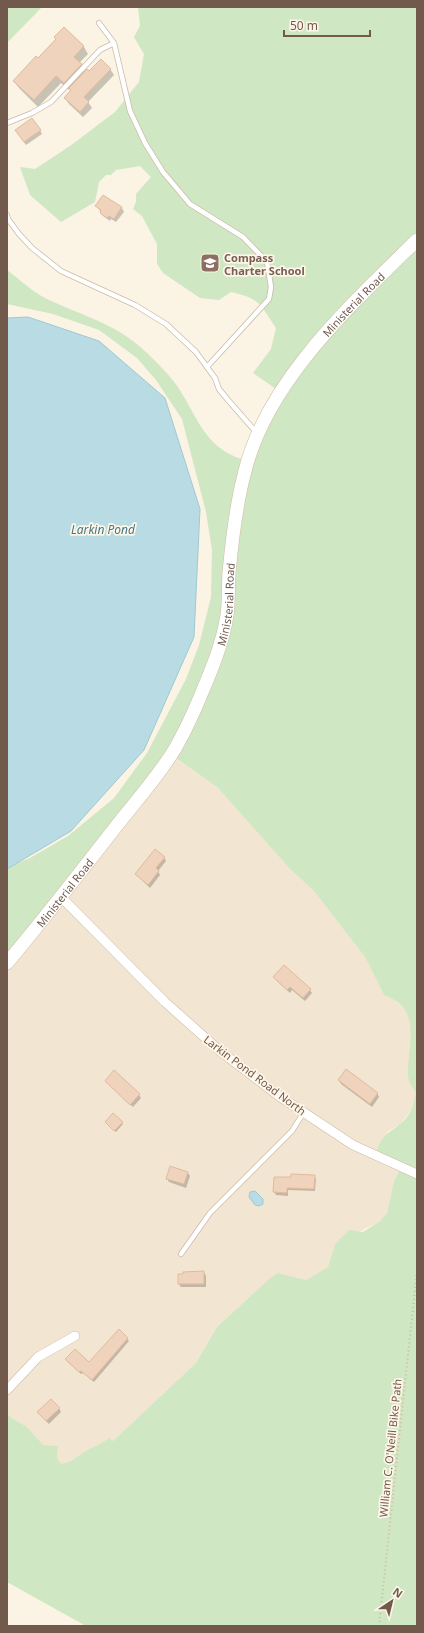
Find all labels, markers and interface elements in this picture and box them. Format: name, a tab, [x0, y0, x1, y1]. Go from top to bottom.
scale bar	[284, 12, 370, 38]
text: 50 m	[290, 17, 318, 34]
place label: Compass Charter School	[224, 250, 305, 278]
school or university icon: Compass Charter School	[199, 252, 221, 274]
street label: Ministerial Road	[319, 269, 388, 339]
water label: Larkin Pond	[71, 521, 136, 538]
street label: Ministerial Road	[213, 562, 237, 647]
street label: Ministerial Road	[32, 855, 96, 930]
street label: Larkin Pond Road North	[201, 1032, 309, 1118]
street label: William C. O'Neill Bike Path	[375, 1378, 405, 1518]
north arrow	[372, 1581, 412, 1621]
text: N	[390, 1584, 406, 1601]

